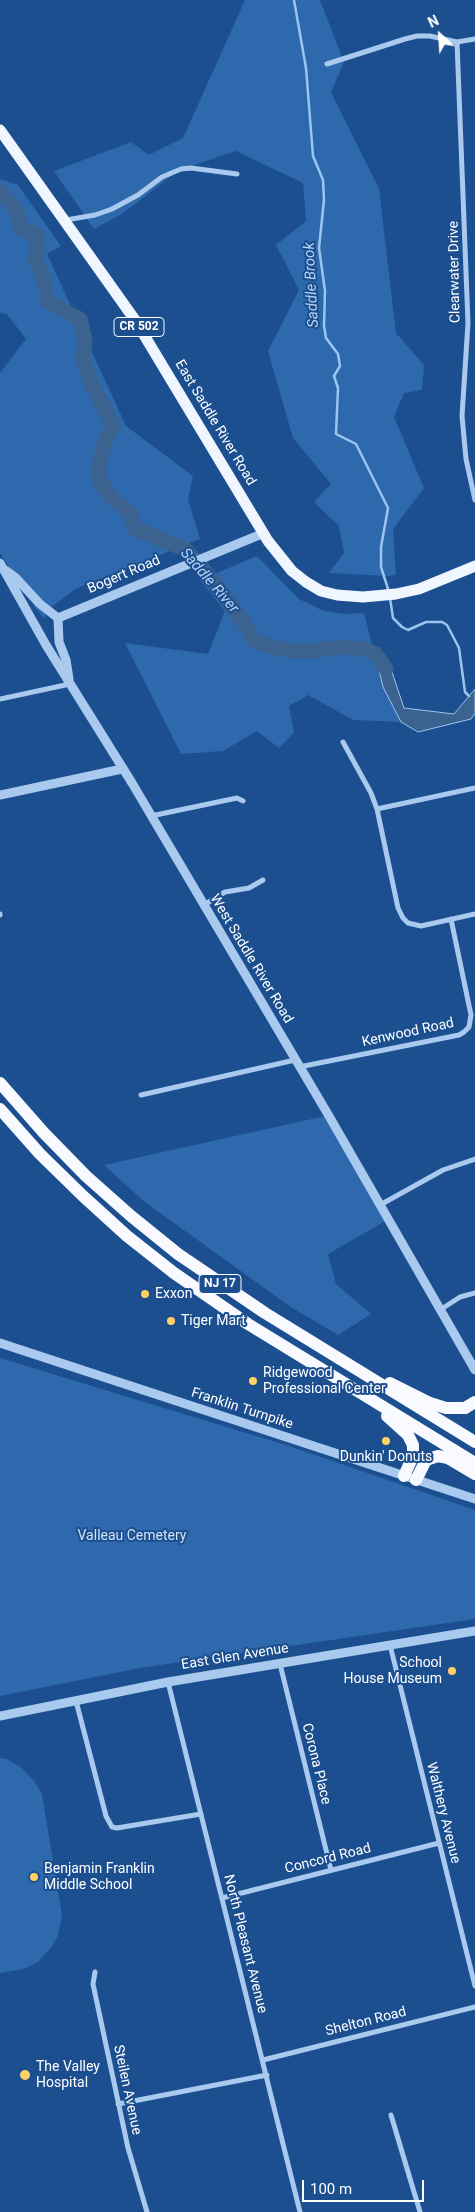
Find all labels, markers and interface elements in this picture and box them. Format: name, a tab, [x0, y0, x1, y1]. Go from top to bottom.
north arrow	[415, 10, 465, 60]
text: N	[425, 12, 441, 31]
street label: Clearwater Drive	[446, 221, 464, 323]
water label: Saddle Brook	[301, 242, 323, 328]
road number: CR 502	[114, 318, 164, 337]
street label: East Saddle River Road	[171, 357, 259, 489]
water label: Saddle River	[176, 545, 242, 617]
street label: Bogert Road	[85, 552, 163, 598]
street label: West Saddle River Road	[206, 891, 296, 1027]
street label: Kenwood Road	[360, 1015, 456, 1051]
road number: NJ 17	[199, 1274, 241, 1294]
place label: Exxon	[155, 1286, 192, 1302]
marker: Exxon	[139, 1288, 151, 1300]
place label: Tiger Mart	[181, 1313, 246, 1329]
marker: Tiger Mart	[165, 1315, 177, 1327]
place label: Ridgewood Professional Center	[263, 1365, 386, 1398]
marker: Ridgewood Professional Center	[247, 1375, 259, 1387]
street label: Franklin Turnpike	[189, 1385, 295, 1433]
marker: Dunkin' Donuts	[380, 1435, 392, 1447]
place label: Dunkin' Donuts	[340, 1449, 432, 1465]
park label: Valleau Cemetery	[78, 1528, 186, 1544]
street label: East Glen Avenue	[180, 1640, 290, 1674]
place label: School House Museum	[344, 1655, 442, 1688]
marker: School House Museum	[446, 1665, 458, 1677]
street label: Corona Place	[298, 1722, 334, 1806]
street label: Walthery Avenue	[422, 1761, 464, 1865]
street label: Concord Road	[283, 1840, 373, 1878]
place label: Benjamin Franklin Middle School	[44, 1861, 155, 1894]
marker: Benjamin Franklin Middle School	[28, 1871, 40, 1883]
street label: North Pleasant Avenue	[220, 1873, 270, 2015]
street label: Shelton Road	[324, 2004, 408, 2040]
street label: Steilen Avenue	[109, 2043, 145, 2137]
place label: The Valley Hospital	[36, 2059, 100, 2092]
marker: The Valley Hospital	[18, 2068, 32, 2082]
scale bar	[305, 2170, 428, 2202]
text: 100 m	[310, 2180, 352, 2198]

